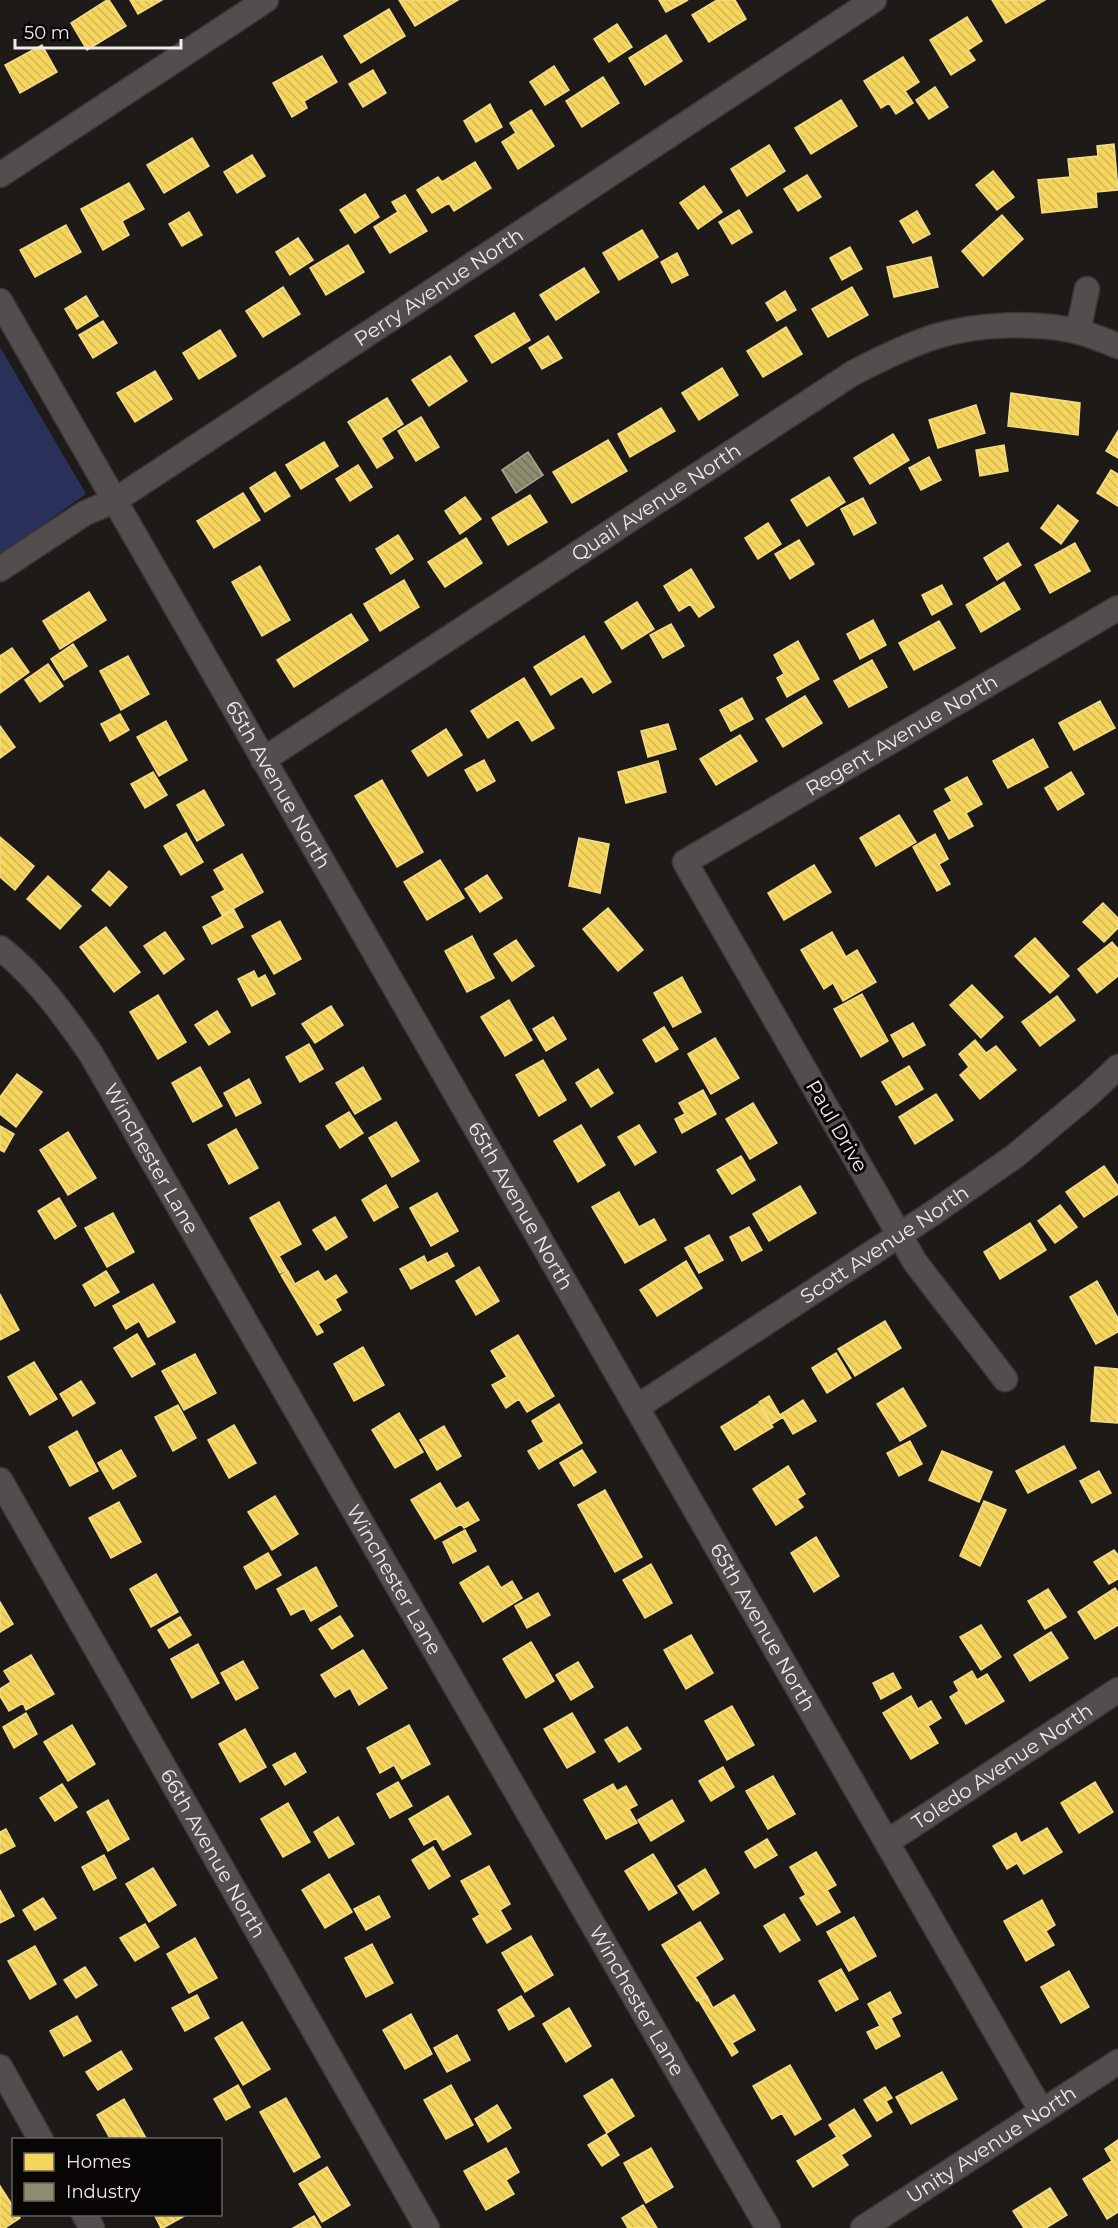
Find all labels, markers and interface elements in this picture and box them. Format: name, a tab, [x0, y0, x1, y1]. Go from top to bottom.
scale bar	[15, 12, 182, 50]
text: 50 m	[24, 22, 70, 44]
street label: Perry Avenue North	[350, 223, 528, 351]
street label: Quail Avenue North	[567, 438, 745, 566]
street label: Regent Avenue North	[801, 669, 1002, 801]
street label: 65th Avenue North	[220, 696, 336, 873]
street label: Paul Drive	[801, 1076, 873, 1176]
street label: Winchester Lane	[99, 1079, 204, 1238]
street label: 65th Avenue North	[463, 1118, 578, 1294]
street label: Scott Avenue North	[796, 1180, 973, 1309]
street label: Winchester Lane	[341, 1500, 447, 1659]
street label: 65th Avenue North	[705, 1539, 821, 1715]
street label: Toledo Avenue North	[907, 1698, 1097, 1834]
street label: 66th Avenue North	[155, 1765, 271, 1942]
street label: Winchester Lane	[584, 1921, 690, 2080]
street label: Unity Avenue North	[902, 2081, 1081, 2209]
legend	[12, 2138, 222, 2216]
text: Homes	[66, 2151, 131, 2173]
text: Industry	[66, 2181, 141, 2203]

